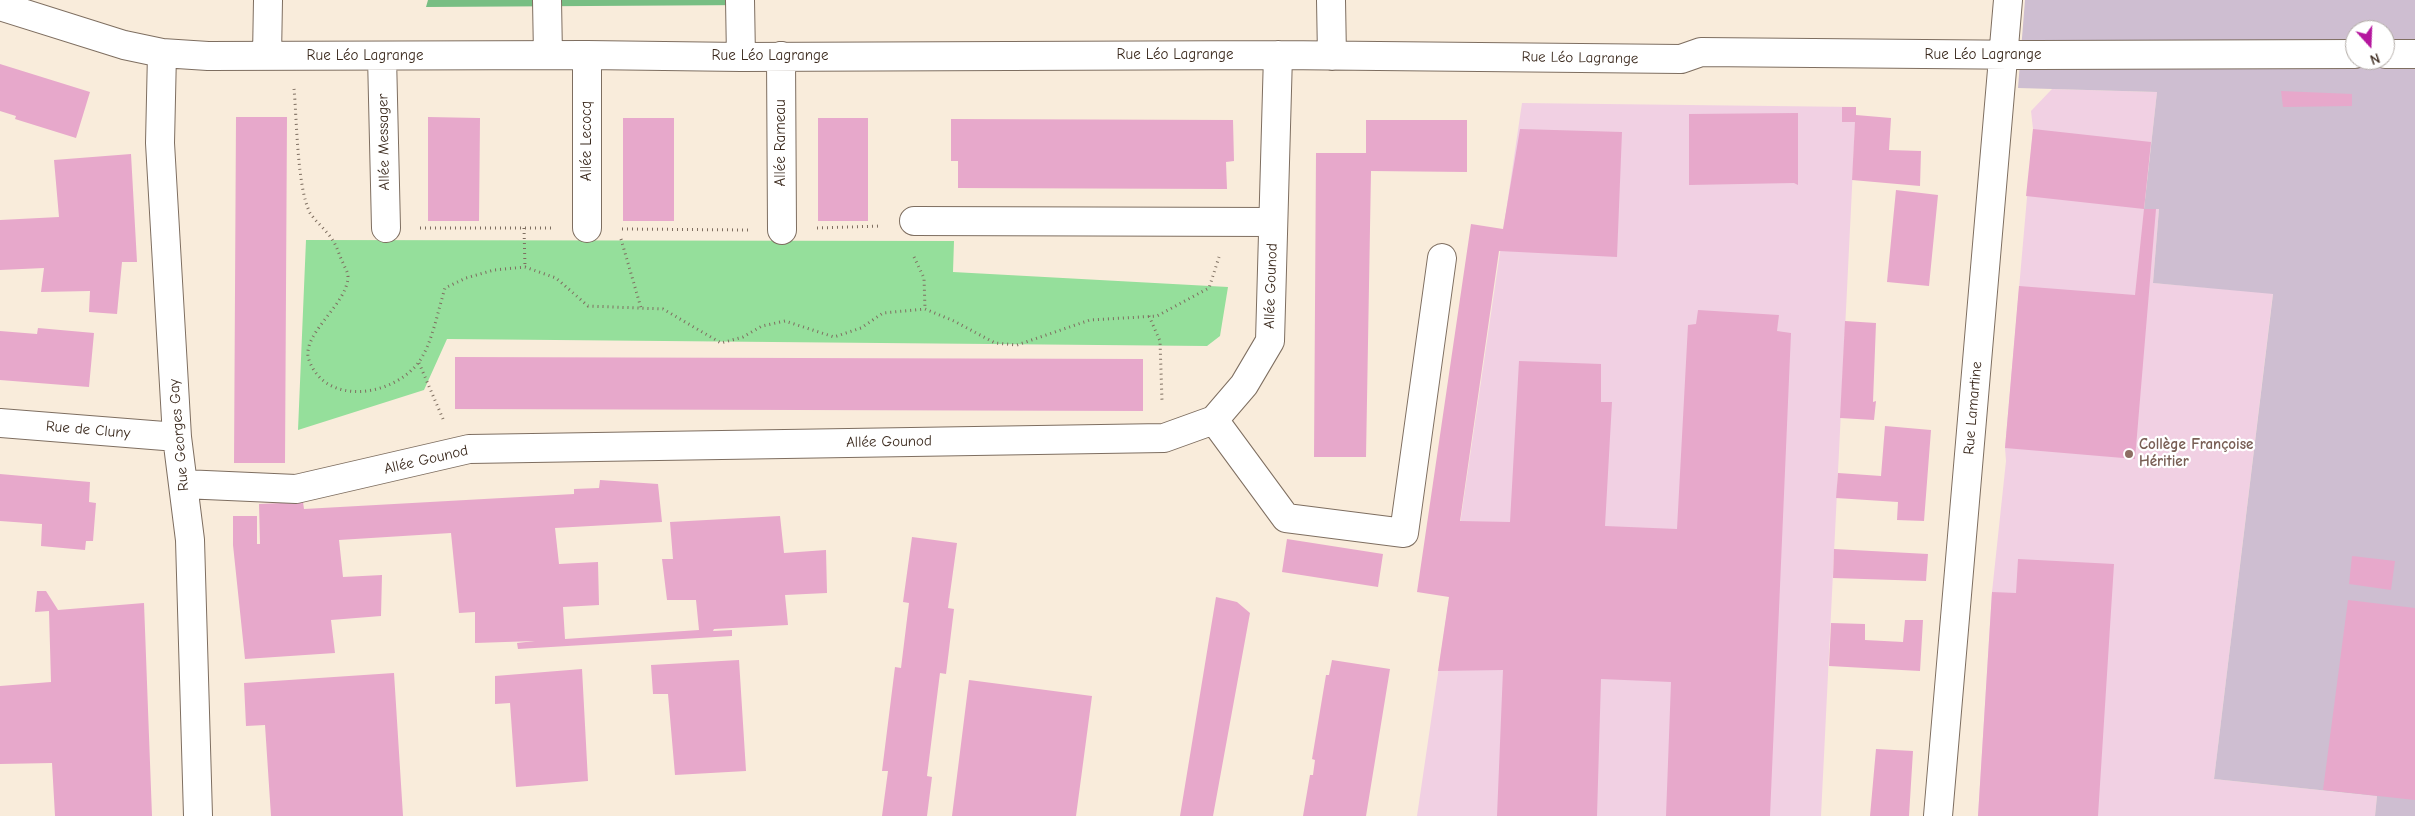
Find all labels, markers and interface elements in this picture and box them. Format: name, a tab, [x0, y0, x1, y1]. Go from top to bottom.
north arrow	[2345, 20, 2395, 70]
street label: Rue Léo Lagrange	[1117, 46, 1233, 64]
street label: Rue Léo Lagrange	[1925, 46, 2041, 64]
street label: Rue Léo Lagrange	[307, 47, 423, 65]
street label: Rue Léo Lagrange	[712, 47, 828, 65]
street label: Rue Léo Lagrange	[1521, 48, 1639, 68]
text: N	[2368, 49, 2382, 68]
street label: Allée Messager	[374, 93, 394, 191]
street label: Allée Rameau	[772, 99, 790, 187]
street label: Allée Lecocq	[578, 101, 596, 181]
street label: Allée Gounod	[1261, 243, 1281, 329]
street label: Rue Lamartine	[1960, 361, 1986, 455]
street label: Rue Georges Gay	[165, 378, 193, 492]
street label: Rue de Cluny	[45, 417, 131, 443]
street label: Allée Gounod	[846, 432, 932, 452]
place label: Collège Françoise Héritier	[2139, 436, 2253, 471]
street label: Allée Gounod	[382, 442, 470, 478]
marker: Collège Françoise Héritier	[2123, 448, 2135, 460]

